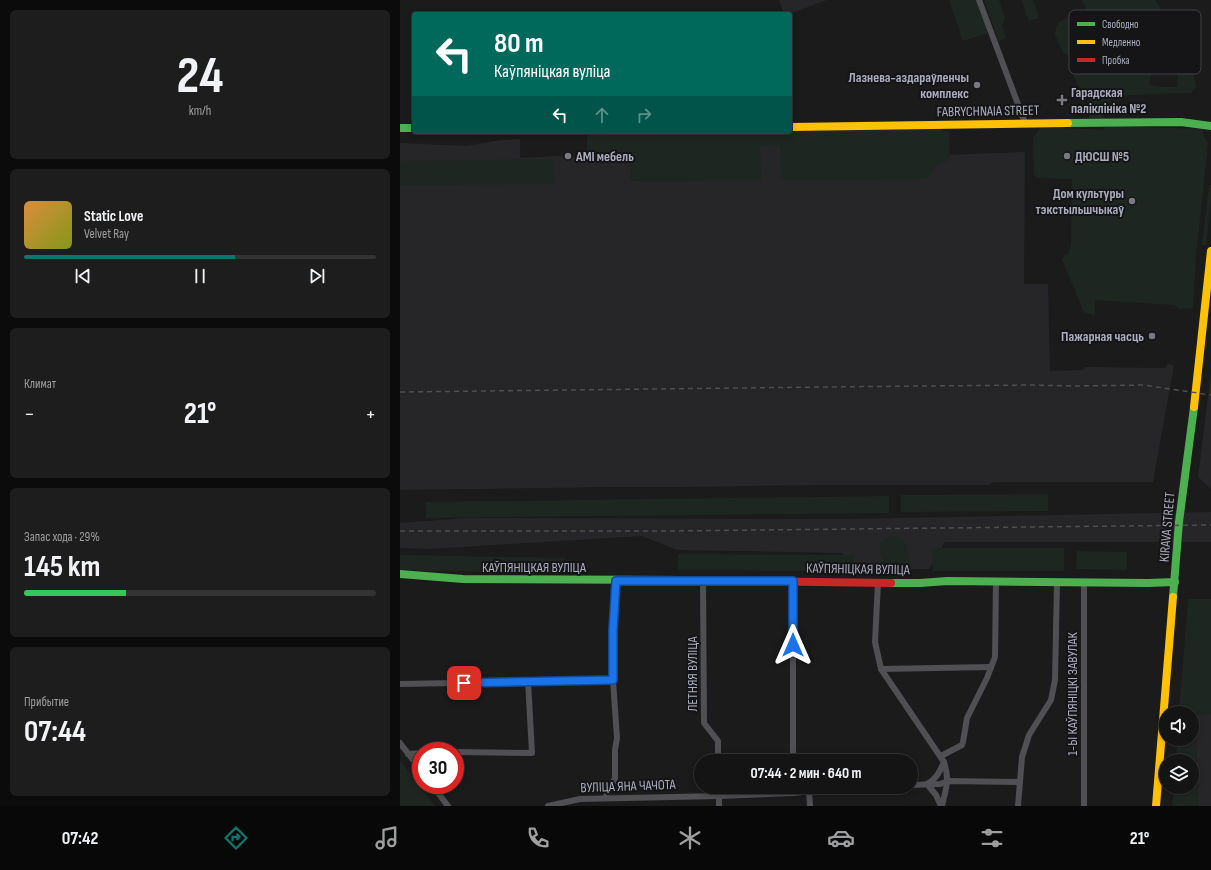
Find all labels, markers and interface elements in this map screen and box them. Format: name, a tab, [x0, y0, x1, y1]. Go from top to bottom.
legend	[1069, 10, 1201, 74]
text: Свободно	[1102, 18, 1139, 31]
text: 80 m	[494, 27, 543, 60]
icon: left	[428, 28, 480, 80]
text: Медленно	[1102, 36, 1141, 49]
text: 24	[177, 45, 223, 108]
text: Пробка	[1102, 54, 1130, 67]
text: Каўпяніцкая вуліца	[494, 61, 611, 82]
place label: Лазнева-аздараўленчы комплекс	[848, 69, 969, 102]
marker: Лазнева-аздараўленчы комплекс	[972, 80, 982, 90]
place label: Гарадская паліклініка №2	[1071, 84, 1146, 117]
marker: Гарадская паліклініка №2	[1056, 94, 1068, 106]
street label: FABRYCHNAIA STREET	[937, 102, 1040, 120]
text: km/h	[189, 103, 211, 119]
icon: left	[549, 104, 571, 126]
icon: ahead	[591, 104, 613, 126]
icon: right	[633, 104, 655, 126]
place label: AMI мебель	[575, 148, 634, 165]
place label: ДЮСШ №5	[1075, 148, 1129, 165]
marker: AMI мебель	[563, 151, 573, 161]
marker: ДЮСШ №5	[1062, 151, 1072, 161]
place label: Дом культуры тэкстыльшчыкаў	[1035, 185, 1124, 218]
marker: Дом культуры тэкстыльшчыкаў	[1127, 196, 1137, 206]
text: Static Love	[84, 207, 143, 226]
text: Velvet Ray	[84, 226, 129, 242]
icon: previous	[72, 265, 94, 287]
icon: pause	[189, 265, 211, 287]
icon: next	[306, 265, 328, 287]
place label: Пажарная часць	[1061, 328, 1144, 345]
marker: Пажарная часць	[1147, 331, 1157, 341]
text: Климат	[24, 376, 56, 392]
text: 21°	[184, 396, 216, 432]
text: −	[24, 401, 35, 428]
text: +	[365, 401, 376, 428]
street label: KIRAVA STREET	[1155, 491, 1179, 563]
text: Запас хода · 29%	[24, 529, 100, 545]
text: 145 km	[24, 549, 100, 585]
street label: КАЎПЯНІЦКАЯ ВУЛІЦА	[482, 559, 587, 576]
street label: КАЎПЯНІЦКАЯ ВУЛІЦА	[806, 560, 911, 578]
position arrow	[772, 624, 814, 666]
street label: 1-Ы КАЎПЯНІЦКІ ЗАВУЛАК	[1064, 631, 1081, 756]
street label: ЛЕТНЯЯ ВУЛІЦА	[684, 635, 701, 712]
pin	[447, 666, 481, 700]
icon: arrive	[453, 672, 475, 694]
text: Прибытие	[24, 694, 69, 710]
map controls	[1159, 706, 1199, 794]
button: sound	[1159, 706, 1199, 746]
text: 07:44	[24, 714, 86, 750]
speed limit sign: 30	[412, 742, 464, 794]
button: layers	[1159, 754, 1199, 794]
text: 07:44 · 2 мин · 640 m	[751, 764, 861, 783]
street label: ВУЛІЦА ЯНА ЧАЧОТА	[580, 776, 677, 796]
icon: directions	[222, 824, 250, 852]
icon: music	[373, 824, 401, 852]
icon: phone	[524, 824, 552, 852]
icon: climate	[676, 824, 704, 852]
icon: car	[827, 824, 855, 852]
icon: filters	[978, 824, 1006, 852]
text: 07:42	[62, 828, 98, 849]
text: 21°	[1130, 828, 1149, 849]

